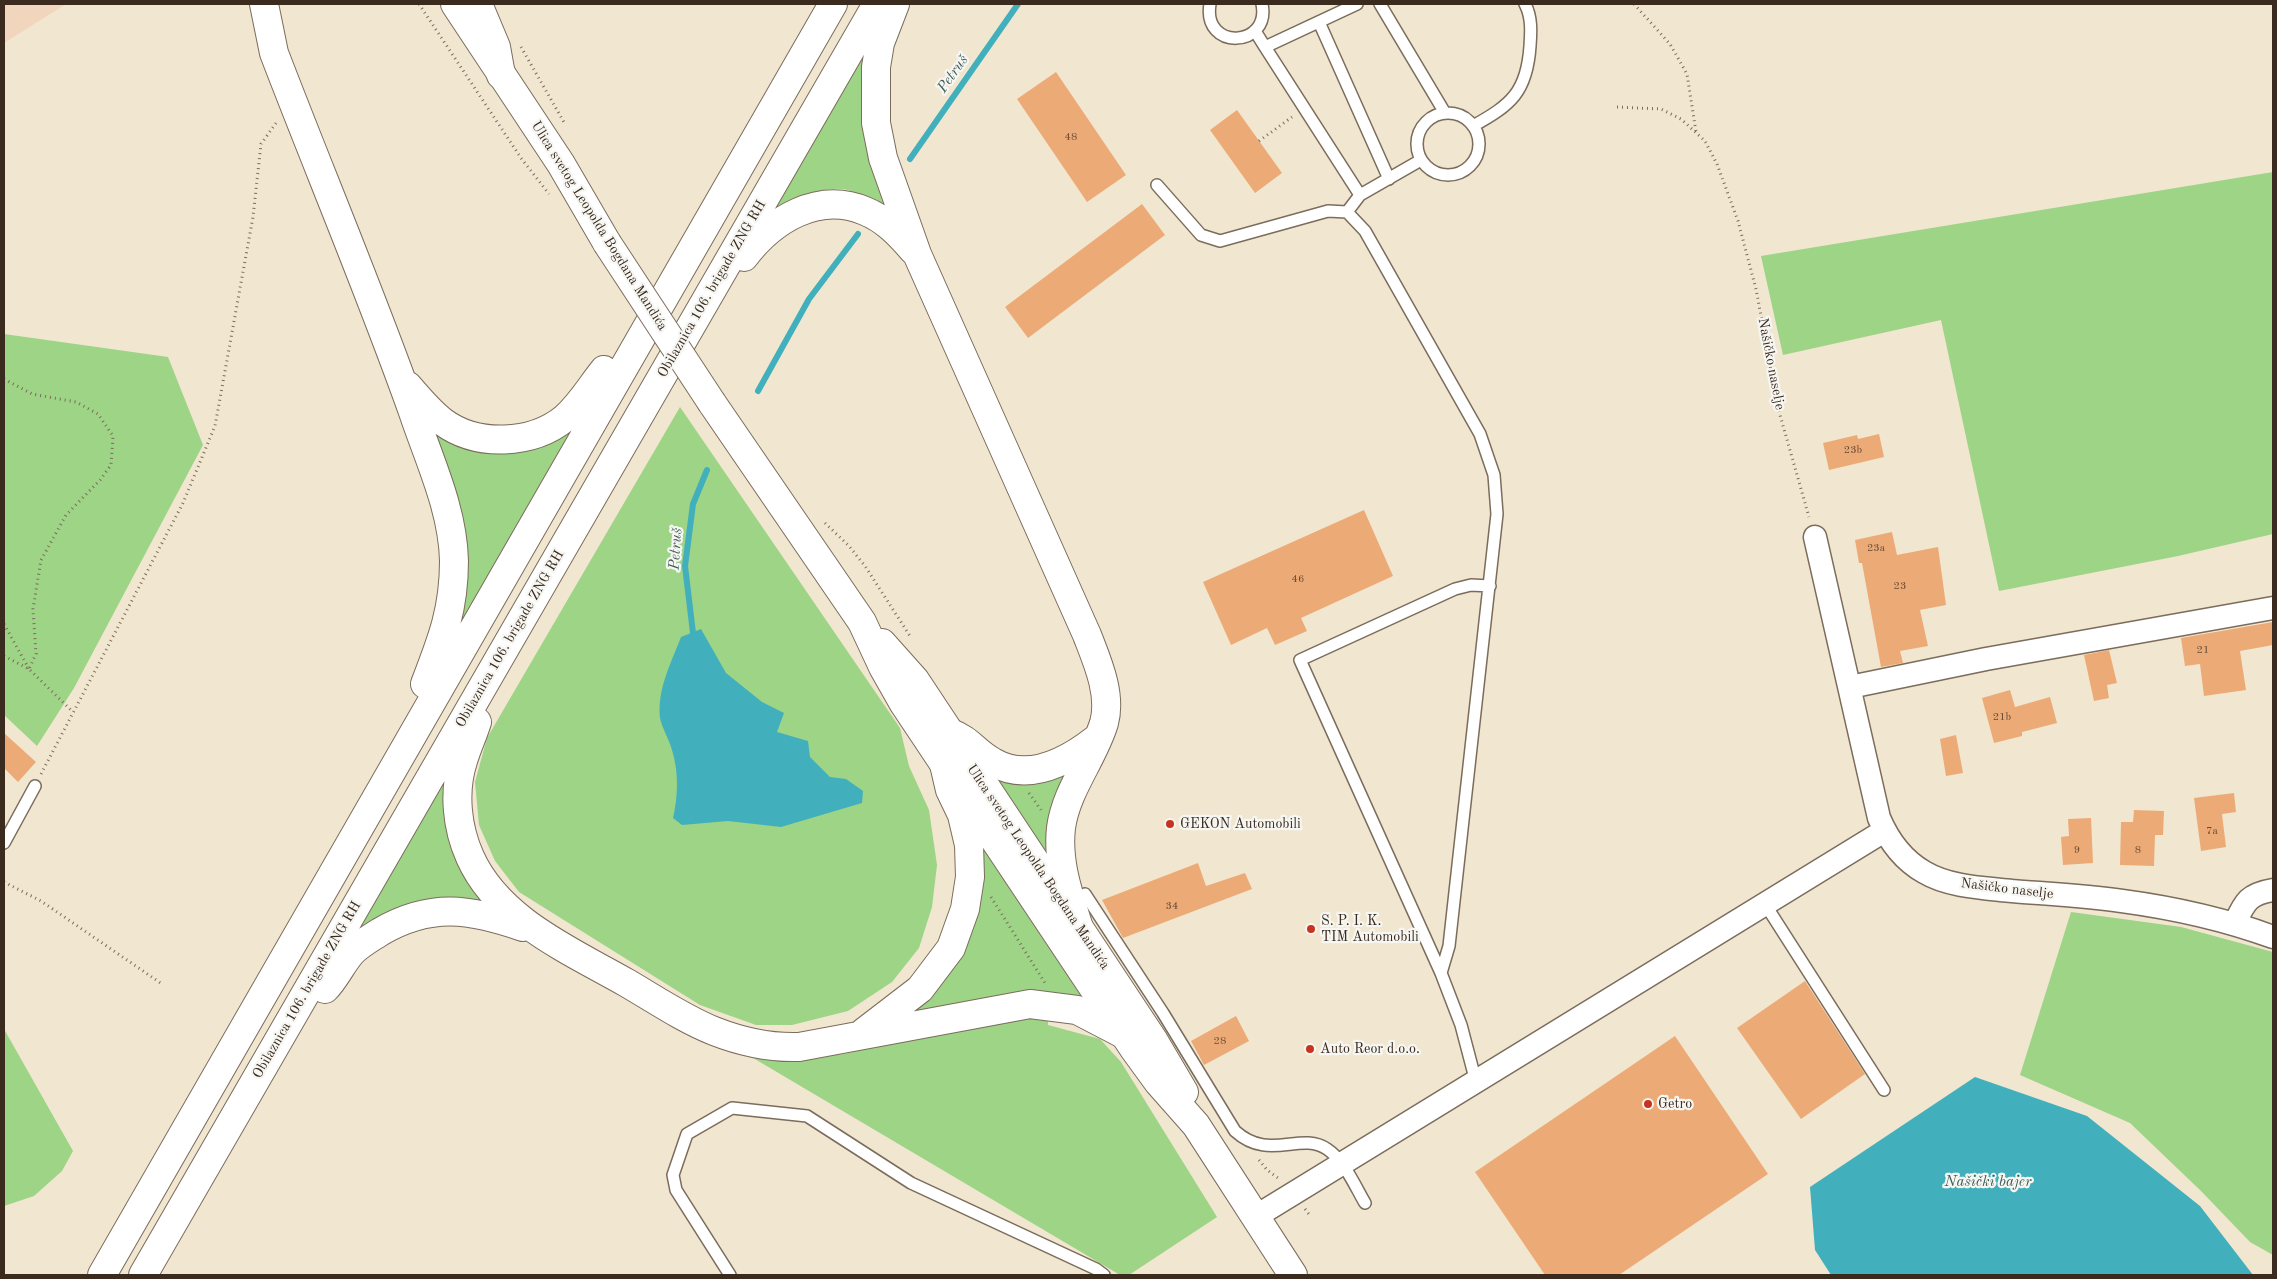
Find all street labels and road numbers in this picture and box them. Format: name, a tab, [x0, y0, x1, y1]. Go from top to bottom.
street label: Ulica svetog Leopolda Bogdana Mandića	[527, 118, 671, 334]
street label: Obilaznica 106. brigade ZNG RH	[654, 197, 770, 381]
street label: Našičko naselje	[1754, 317, 1788, 411]
street label: Obilaznica 106. brigade ZNG RH	[452, 547, 568, 731]
street label: Ulica svetog Leopolda Bogdana Mandića	[963, 761, 1113, 973]
street label: Našičko naselje	[1960, 875, 2054, 903]
street label: Obilaznica 106. brigade ZNG RH	[249, 898, 365, 1082]

